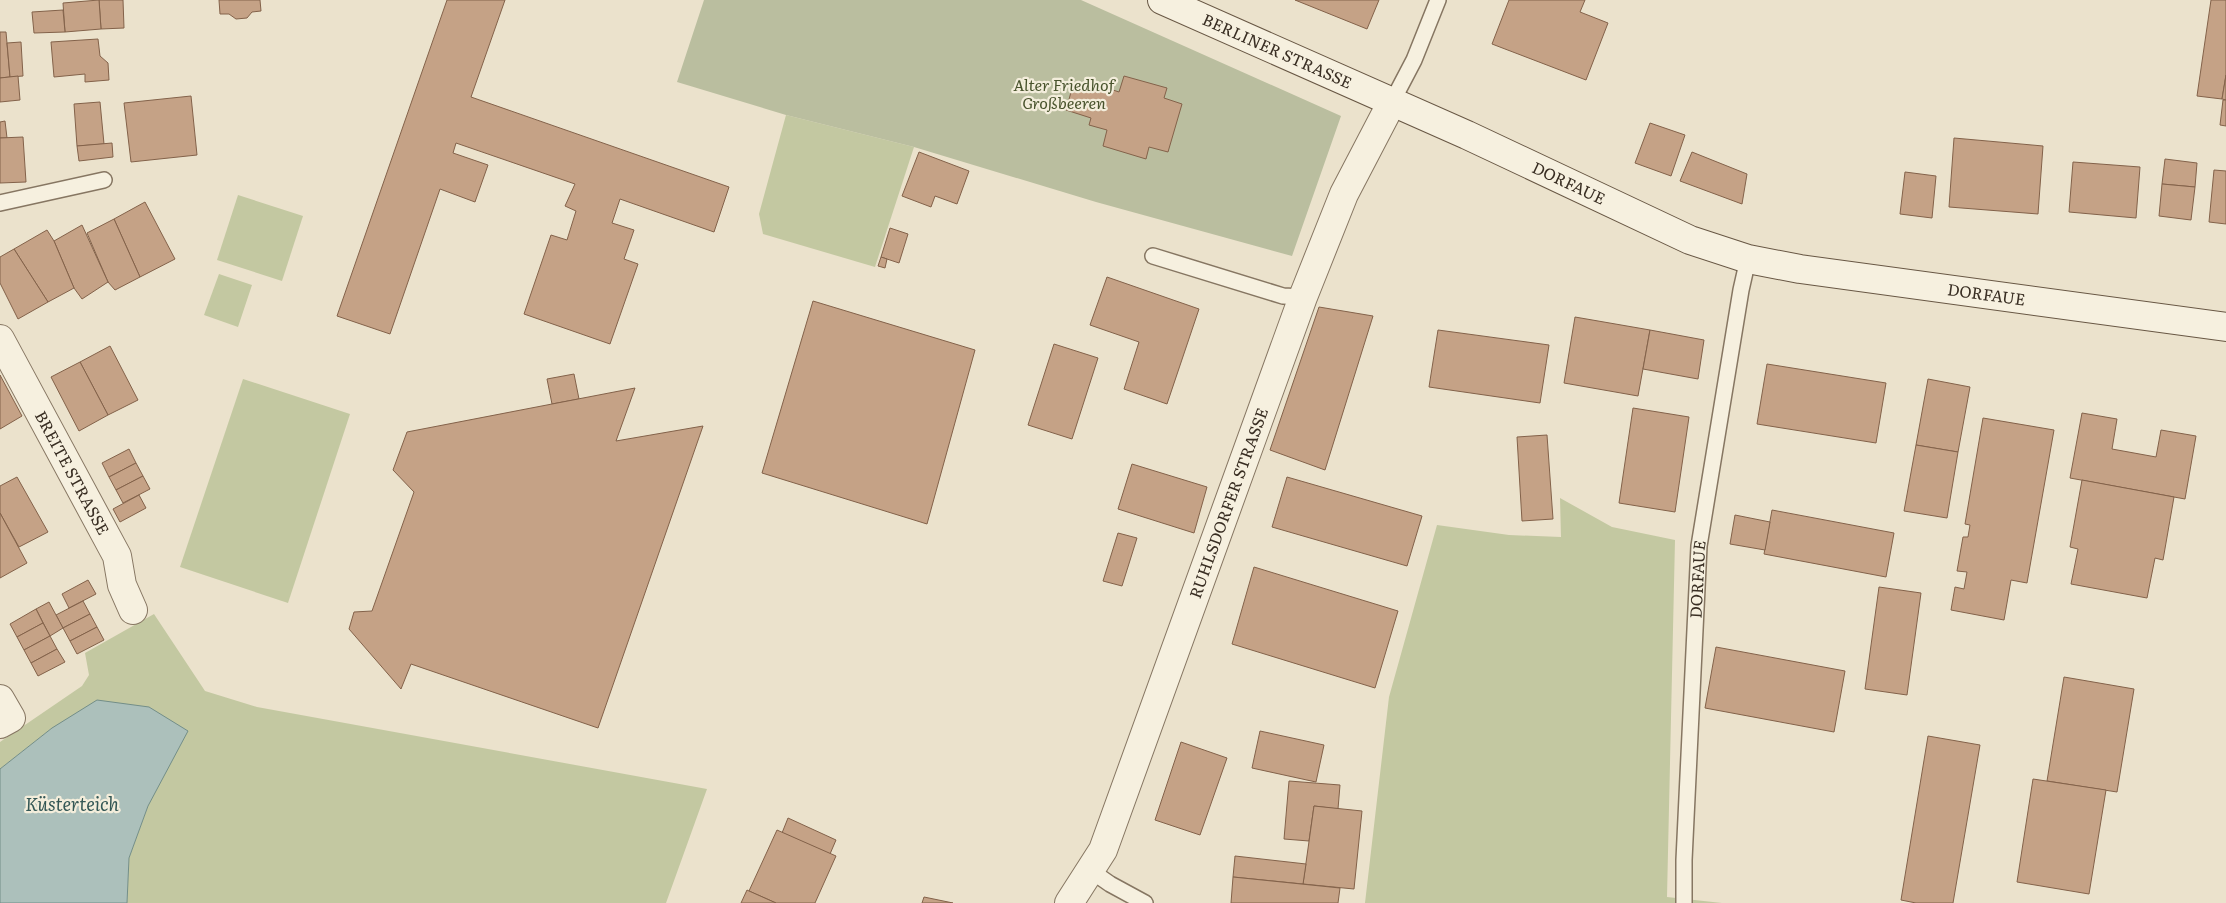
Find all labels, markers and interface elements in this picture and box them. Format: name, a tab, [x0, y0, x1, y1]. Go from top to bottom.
street label: BERLINER STRASSE	[1199, 6, 1356, 94]
park label: Alter Friedhof Großbeeren	[1013, 72, 1117, 114]
street label: DORFAUE	[1529, 154, 1610, 210]
street label: DORFAUE	[1946, 276, 2027, 311]
street label: RUHLSDORFER STRASSE	[1182, 404, 1273, 601]
street label: BREITE STRASSE	[30, 406, 116, 539]
street label: DORFAUE	[1683, 538, 1711, 619]
water label: Küsterteich	[25, 790, 119, 817]

